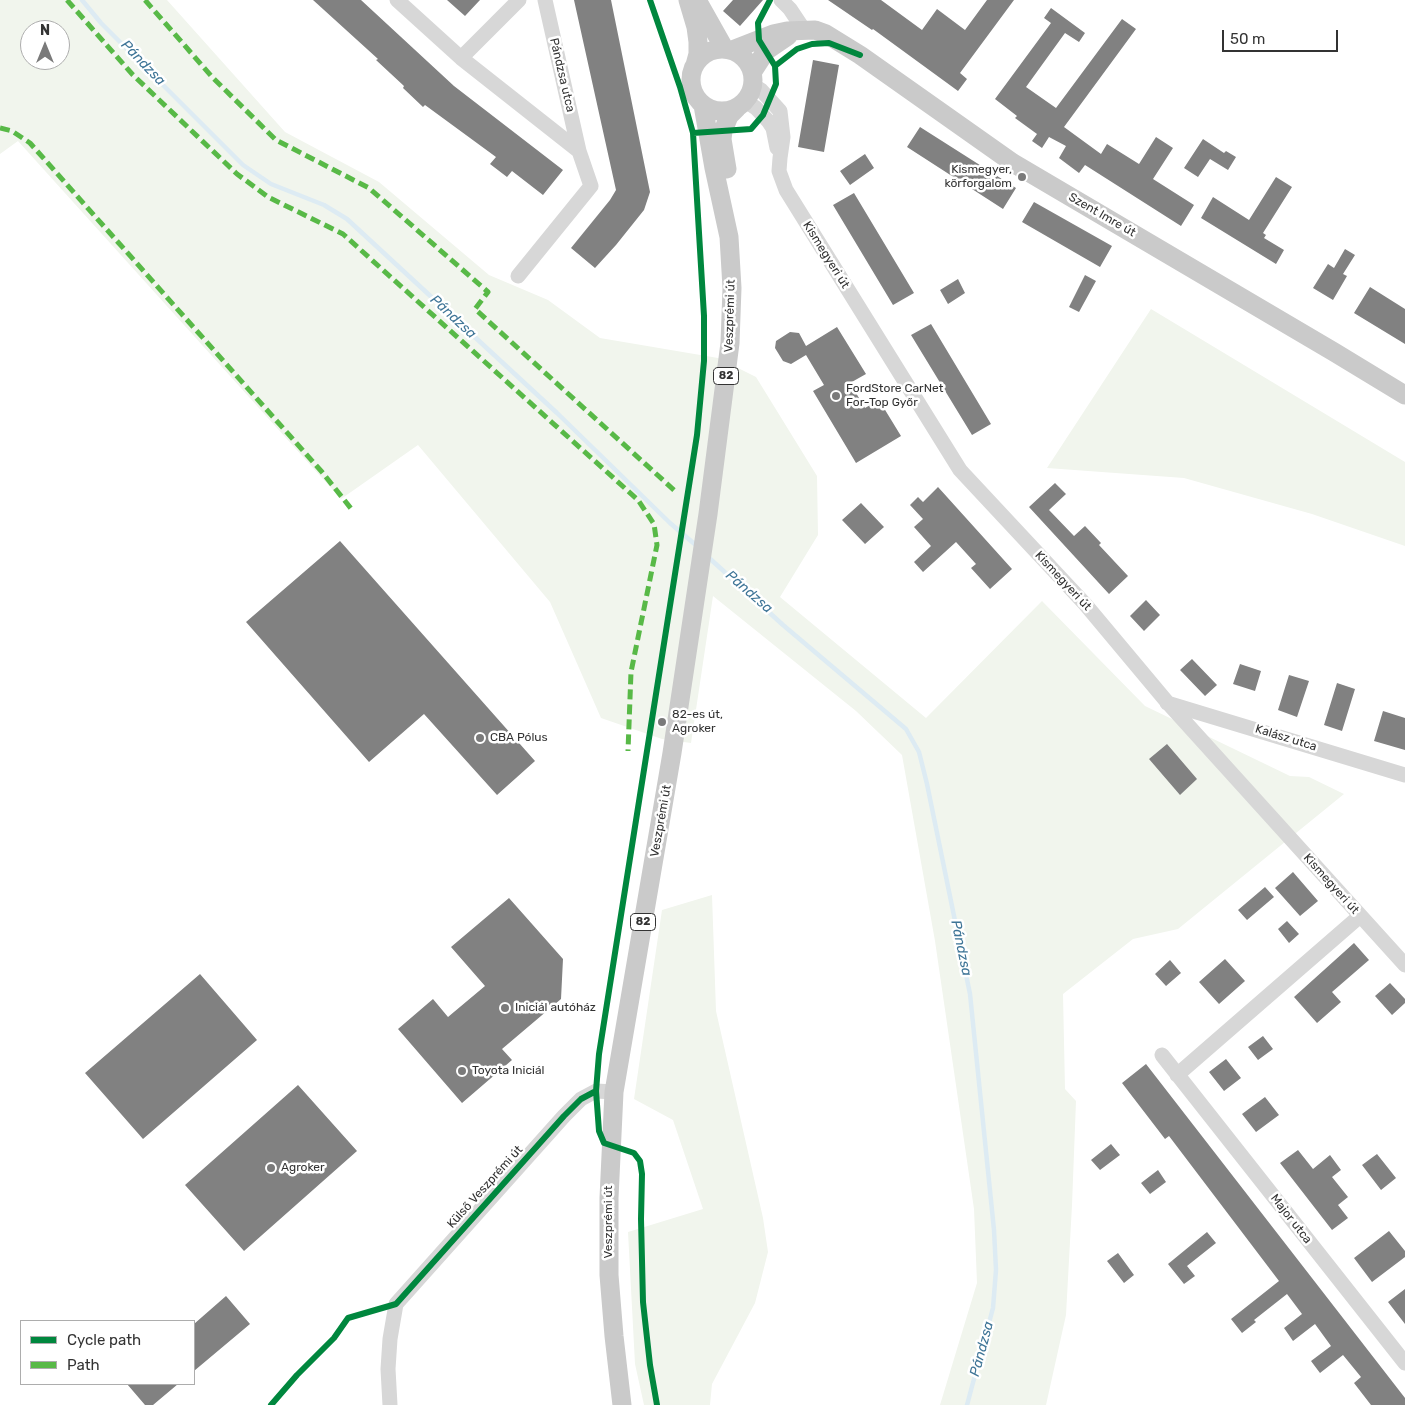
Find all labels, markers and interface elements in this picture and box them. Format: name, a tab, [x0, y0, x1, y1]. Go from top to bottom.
north arrow	[20, 20, 70, 70]
scale bar	[1225, 20, 1341, 52]
text: N	[40, 22, 50, 39]
text: 50 m	[1230, 30, 1265, 48]
water label: Pándzsa	[117, 37, 169, 89]
street label: Pándzsa utca	[546, 37, 578, 113]
place label: Kismegyer, körforgalom	[945, 163, 1012, 191]
marker: Kismegyer, körforgalom	[1016, 171, 1028, 183]
street label: Szent Imre út	[1066, 190, 1138, 240]
street label: Kismegyeri út	[800, 219, 852, 291]
street label: Veszprémi út	[722, 279, 738, 353]
water label: Pándzsa	[427, 292, 479, 342]
road number: 82	[714, 368, 738, 384]
place label: FordStore CarNet For-Top Győr	[846, 382, 943, 410]
marker: FordStore CarNet For-Top Győr	[830, 390, 842, 402]
street label: Kismegyeri út	[1032, 548, 1094, 614]
water label: Pándzsa	[722, 567, 776, 617]
place label: 82-es út, Agroker	[672, 708, 723, 736]
marker: 82-es út, Agroker	[656, 716, 668, 728]
street label: Kalász utca	[1253, 722, 1319, 754]
place label: CBA Pólus	[490, 731, 548, 745]
marker: CBA Pólus	[474, 732, 486, 744]
street label: Veszprémi út	[648, 784, 674, 858]
street label: Kismegyeri út	[1300, 851, 1362, 917]
road number: 82	[630, 914, 656, 930]
water label: Pándzsa	[947, 919, 975, 977]
place label: Iniciál autóház	[515, 1001, 596, 1015]
marker: Iniciál autóház	[499, 1002, 511, 1014]
place label: Toyota Iniciál	[472, 1064, 544, 1078]
marker: Toyota Iniciál	[456, 1065, 468, 1077]
street label: Külső Veszprémi út	[444, 1143, 526, 1231]
place label: Agroker	[281, 1161, 325, 1175]
marker: Agroker	[265, 1162, 277, 1174]
street label: Veszprémi út	[602, 1186, 616, 1258]
street label: Major utca	[1267, 1191, 1315, 1247]
legend	[20, 1320, 195, 1385]
water label: Pándzsa	[967, 1320, 997, 1378]
text: Cycle path	[67, 1331, 141, 1349]
text: Path	[67, 1356, 100, 1374]

